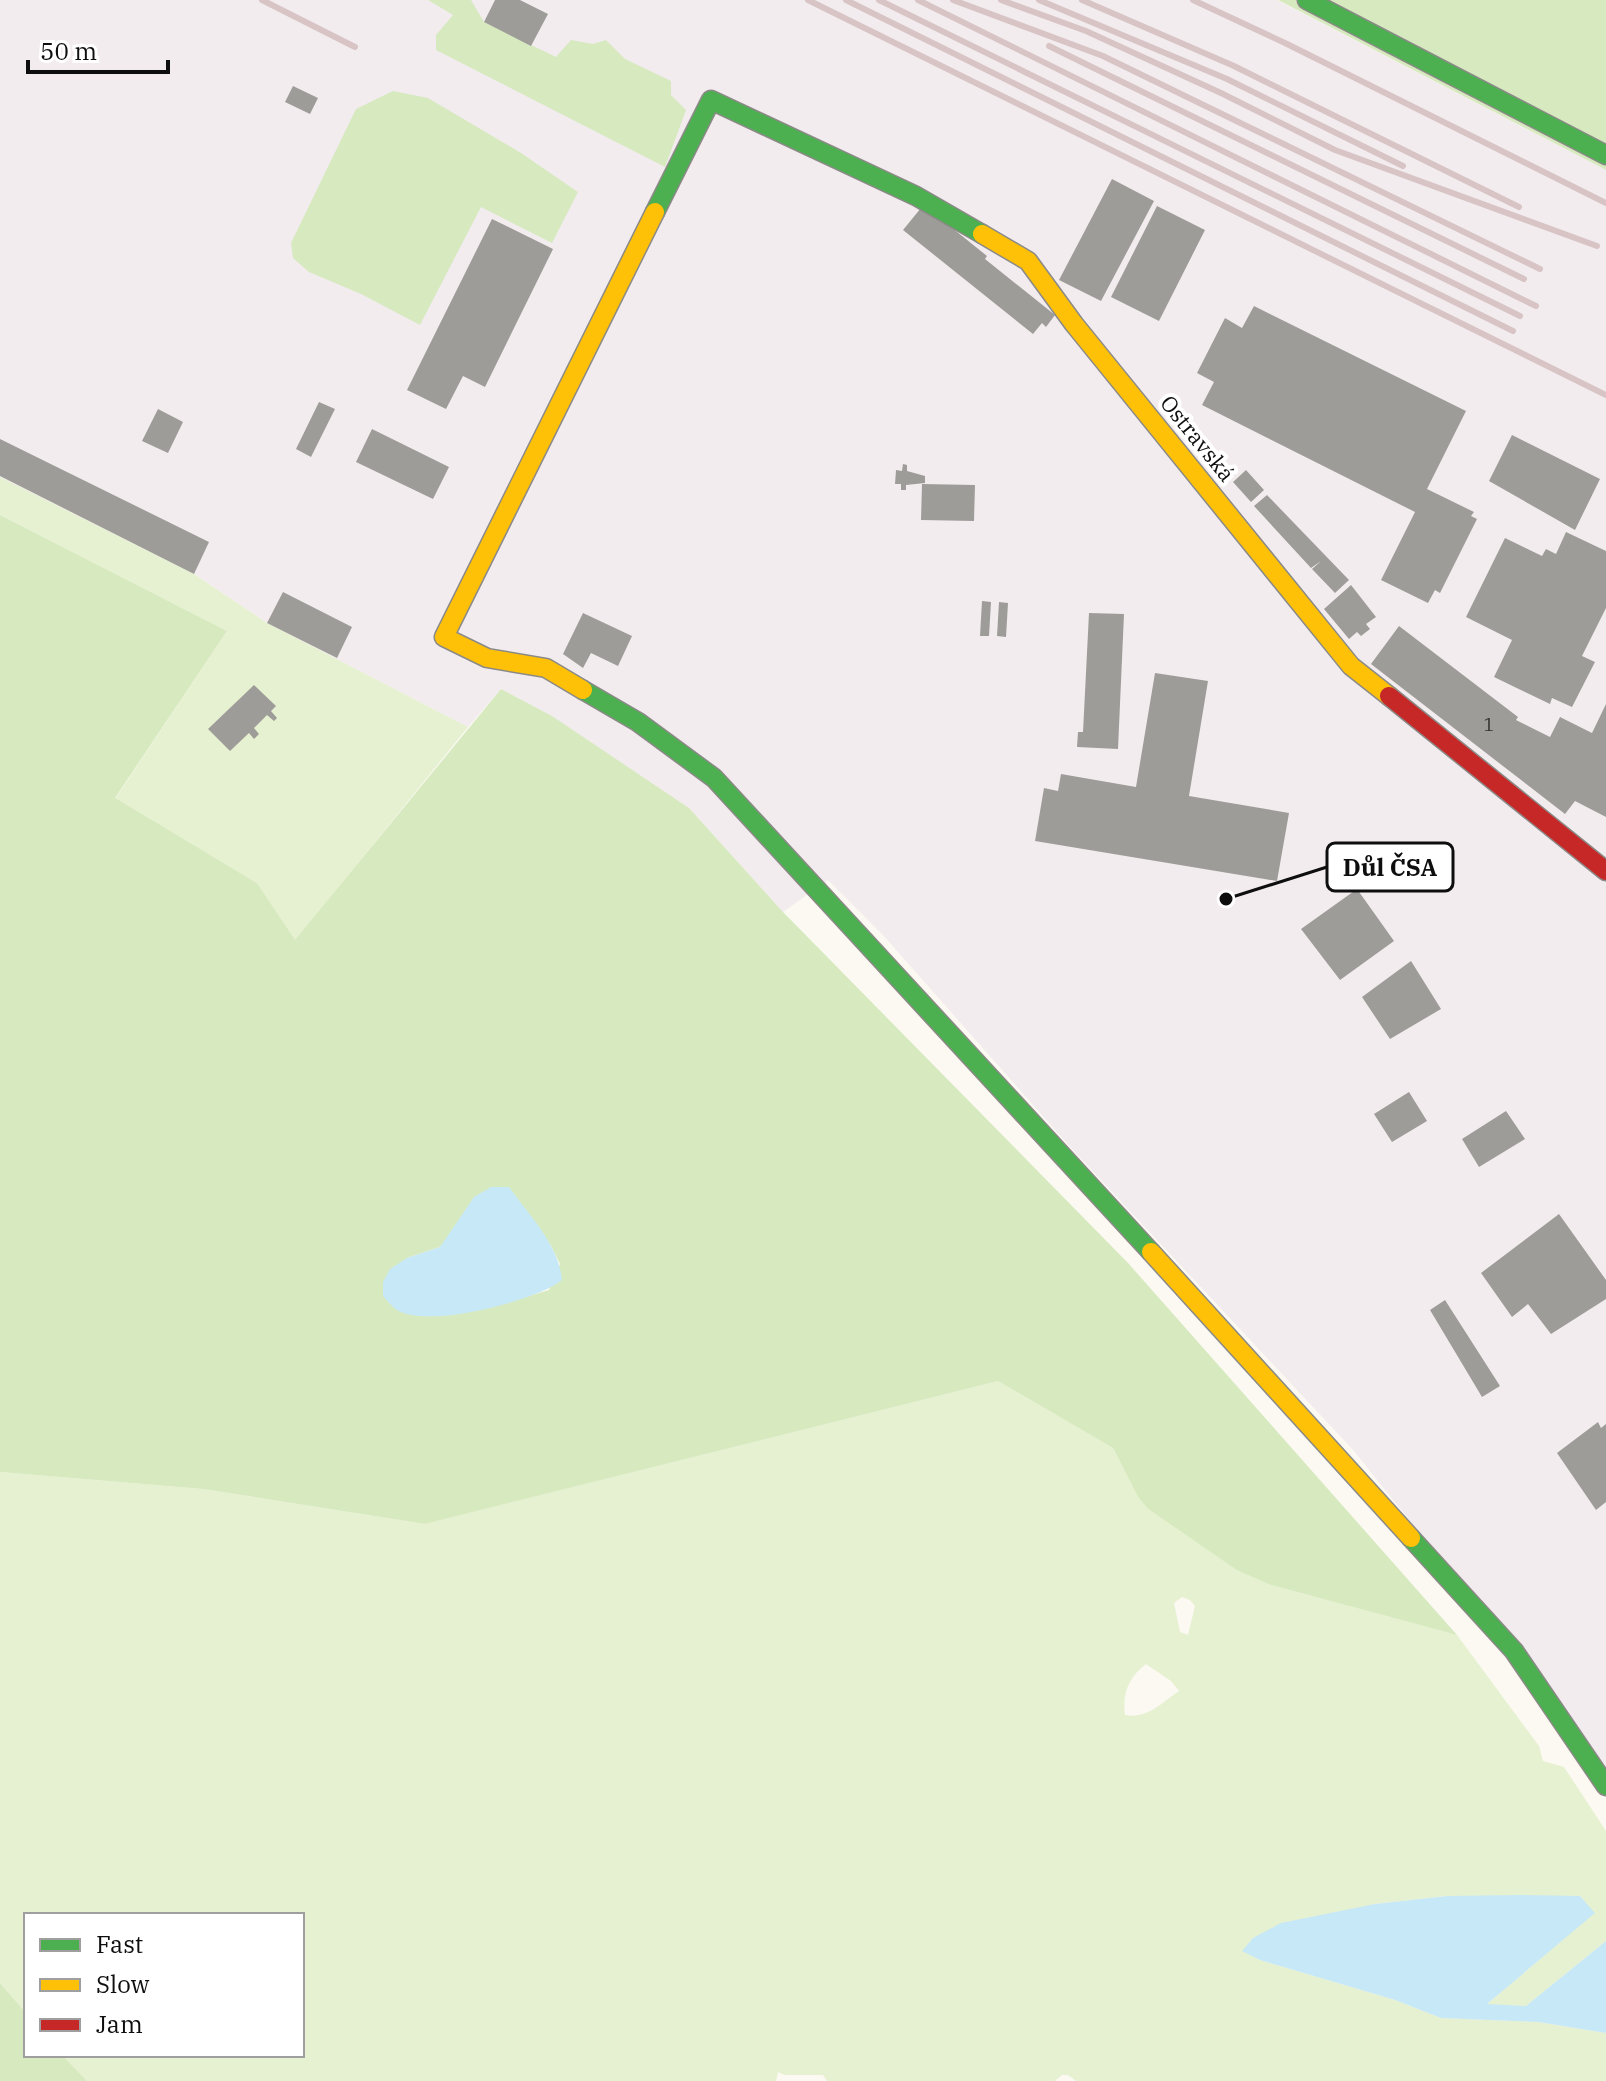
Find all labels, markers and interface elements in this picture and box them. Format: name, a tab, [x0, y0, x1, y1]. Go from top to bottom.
scale bar	[28, 24, 168, 74]
text: 50 m	[40, 35, 97, 67]
street label: Ostravská	[1154, 389, 1242, 487]
house number: 1	[1484, 713, 1494, 736]
callout: Důl ČSA	[1327, 843, 1453, 891]
text: Důl ČSA	[1343, 851, 1437, 883]
legend	[24, 1913, 304, 2057]
text: Fast	[96, 1928, 143, 1960]
text: Slow	[96, 1968, 150, 2000]
text: Jam	[96, 2008, 143, 2040]

